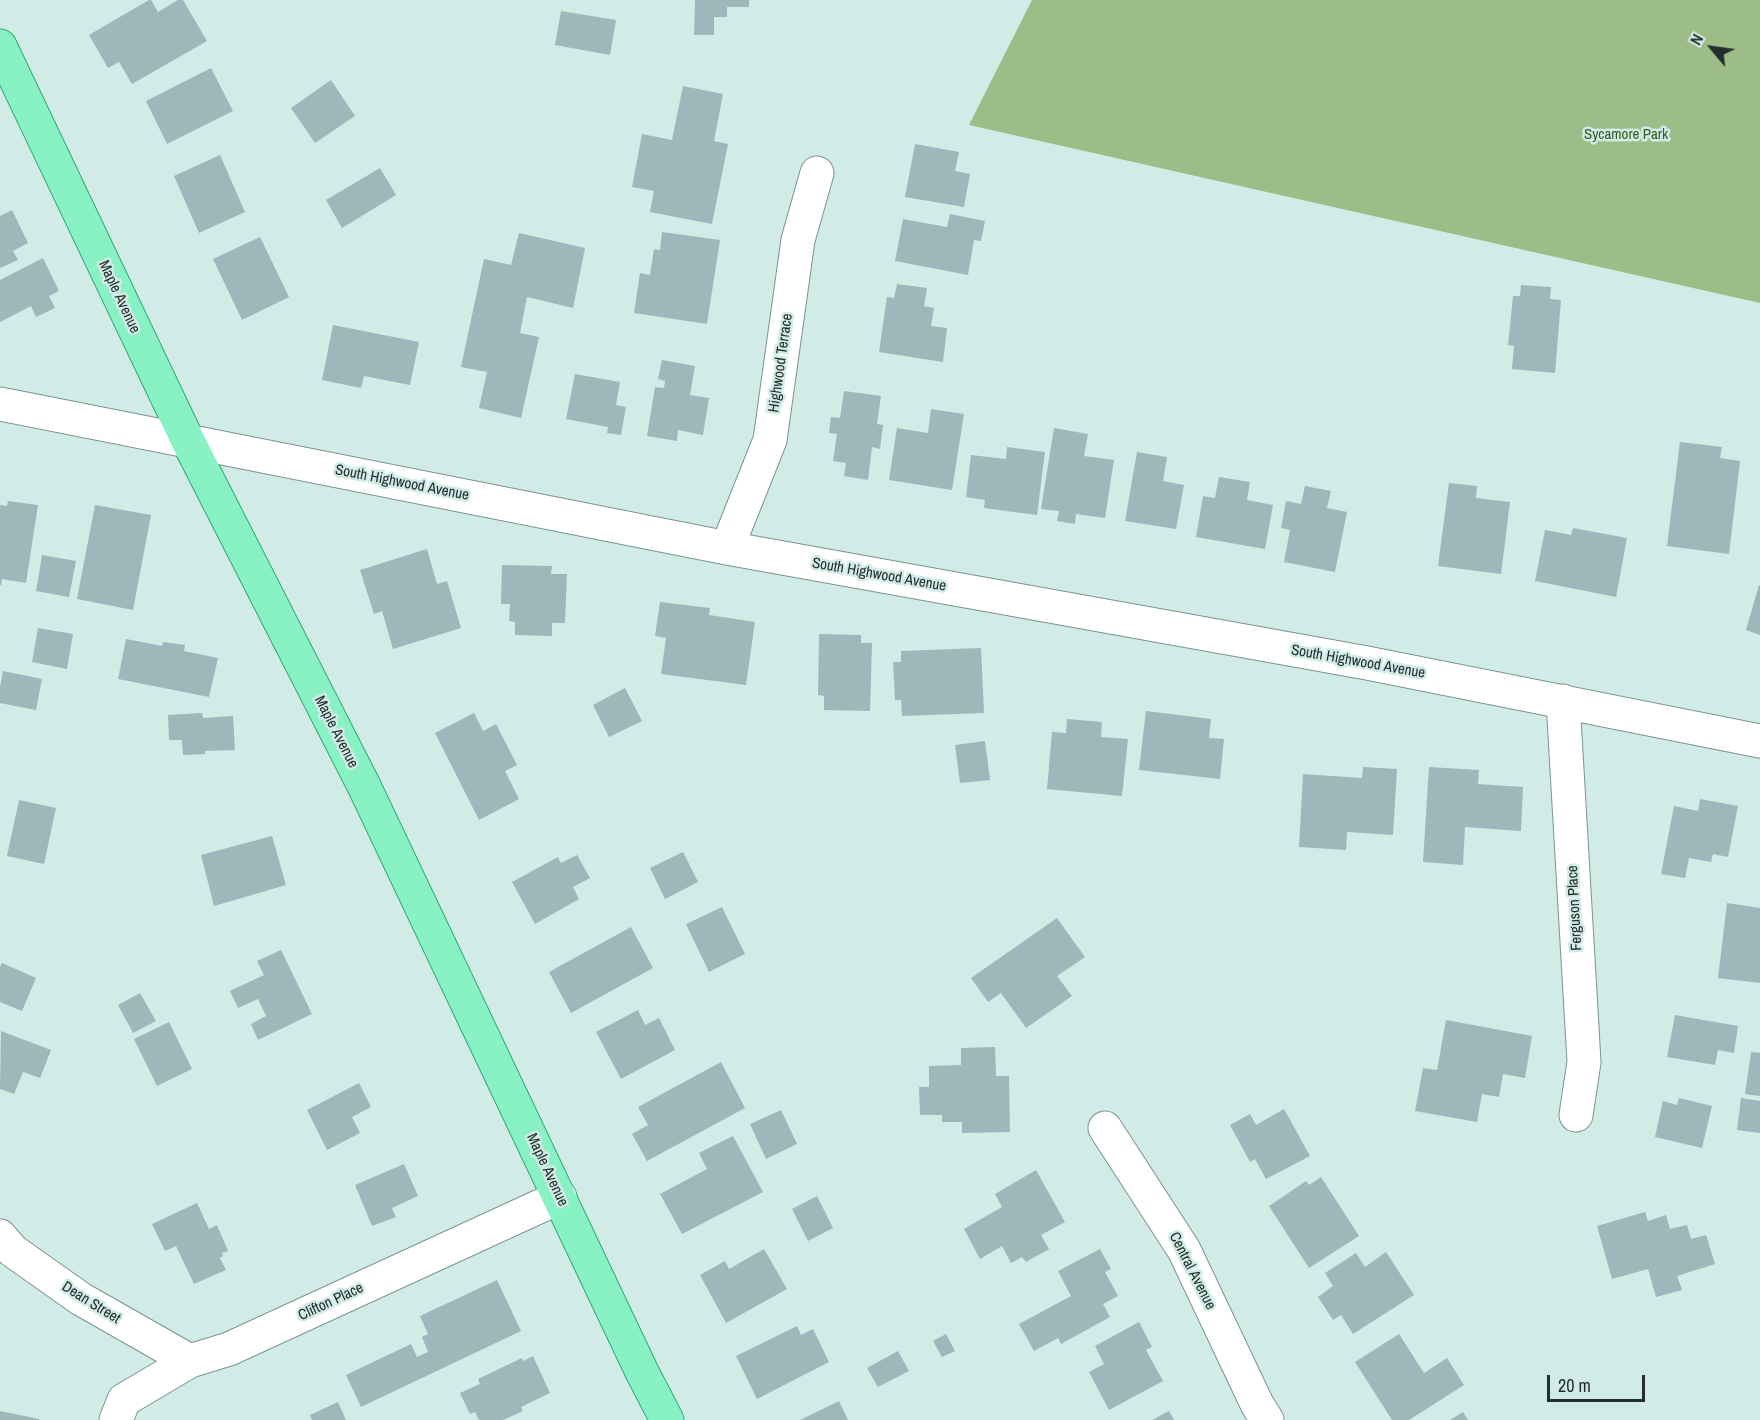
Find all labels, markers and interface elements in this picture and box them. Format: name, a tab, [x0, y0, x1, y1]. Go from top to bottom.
north arrow	[1682, 18, 1742, 78]
text: N	[1684, 30, 1708, 49]
park label: Sycamore Park	[1584, 126, 1668, 144]
street label: Maple Avenue	[94, 258, 144, 336]
street label: Highwood Terrace	[765, 312, 797, 414]
street label: South Highwood Avenue	[334, 461, 470, 505]
street label: South Highwood Avenue	[811, 554, 947, 596]
street label: South Highwood Avenue	[1290, 641, 1426, 683]
street label: Maple Avenue	[310, 693, 362, 771]
street label: Ferguson Place	[1564, 865, 1586, 951]
street label: Maple Avenue	[522, 1131, 572, 1209]
street label: Central Avenue	[1165, 1229, 1219, 1313]
street label: Dean Street	[58, 1278, 124, 1328]
street label: Clifton Place	[296, 1279, 366, 1325]
scale bar	[1550, 1363, 1648, 1401]
text: 20 m	[1558, 1373, 1591, 1398]

